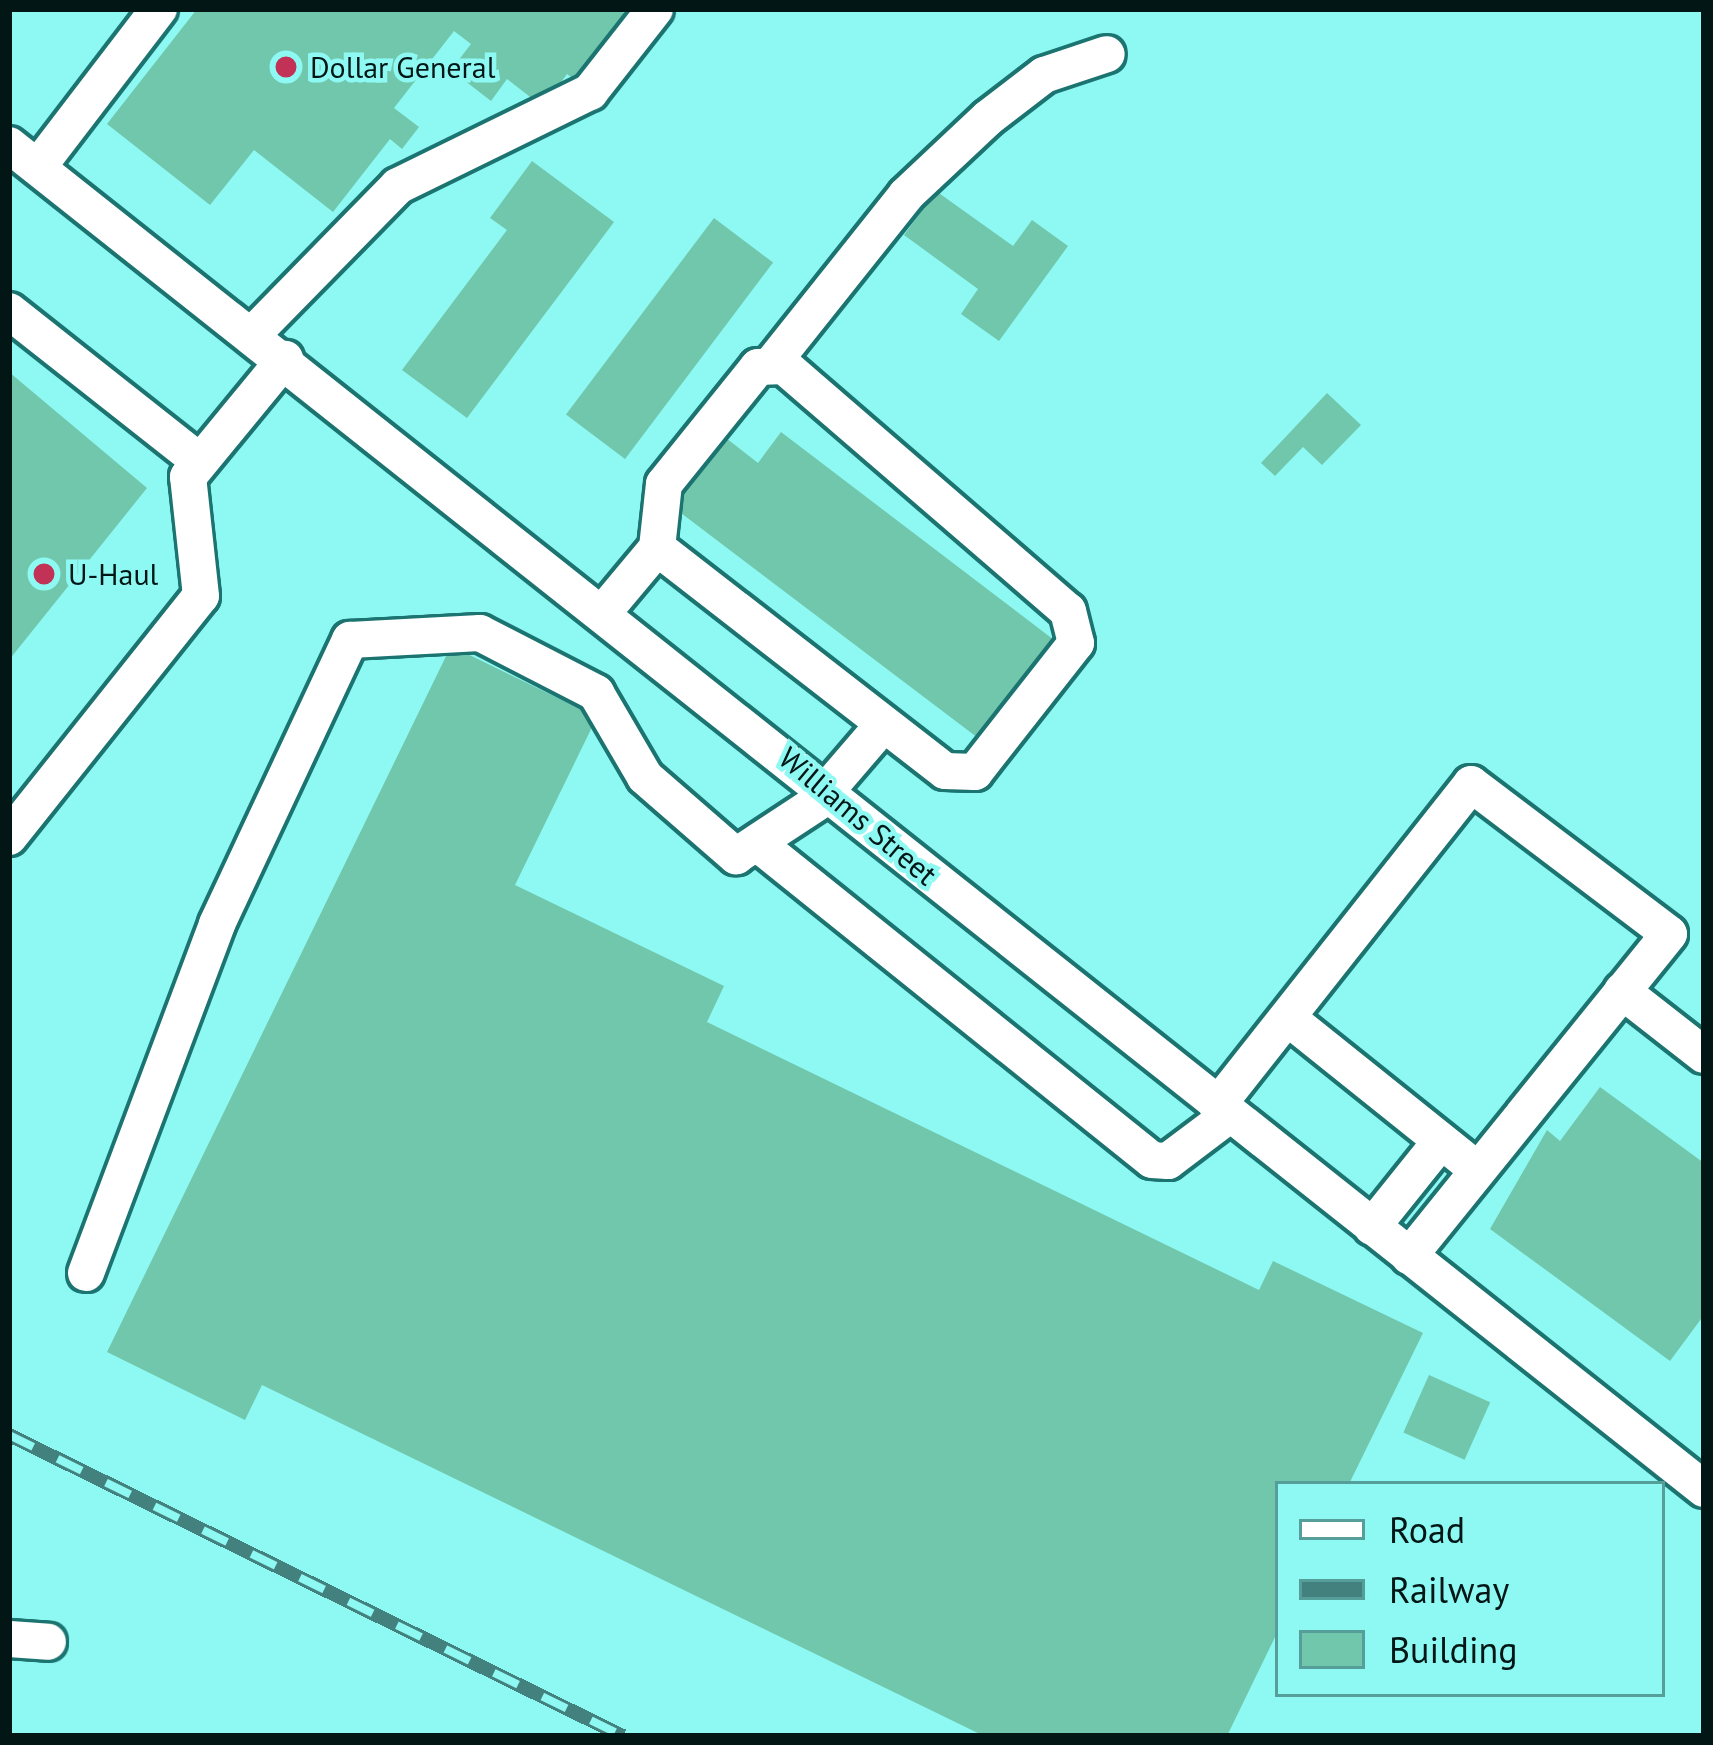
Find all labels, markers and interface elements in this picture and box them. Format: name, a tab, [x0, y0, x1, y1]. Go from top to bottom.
place label: Dollar General	[310, 49, 495, 85]
marker: Dollar General	[273, 54, 299, 80]
place label: U-Haul	[68, 556, 158, 592]
marker: U-Haul	[31, 561, 57, 587]
street label: Williams Street	[772, 740, 944, 892]
legend	[1275, 1481, 1665, 1697]
text: Road	[1389, 1506, 1465, 1553]
text: Railway	[1389, 1566, 1509, 1613]
text: Building	[1389, 1626, 1518, 1673]

